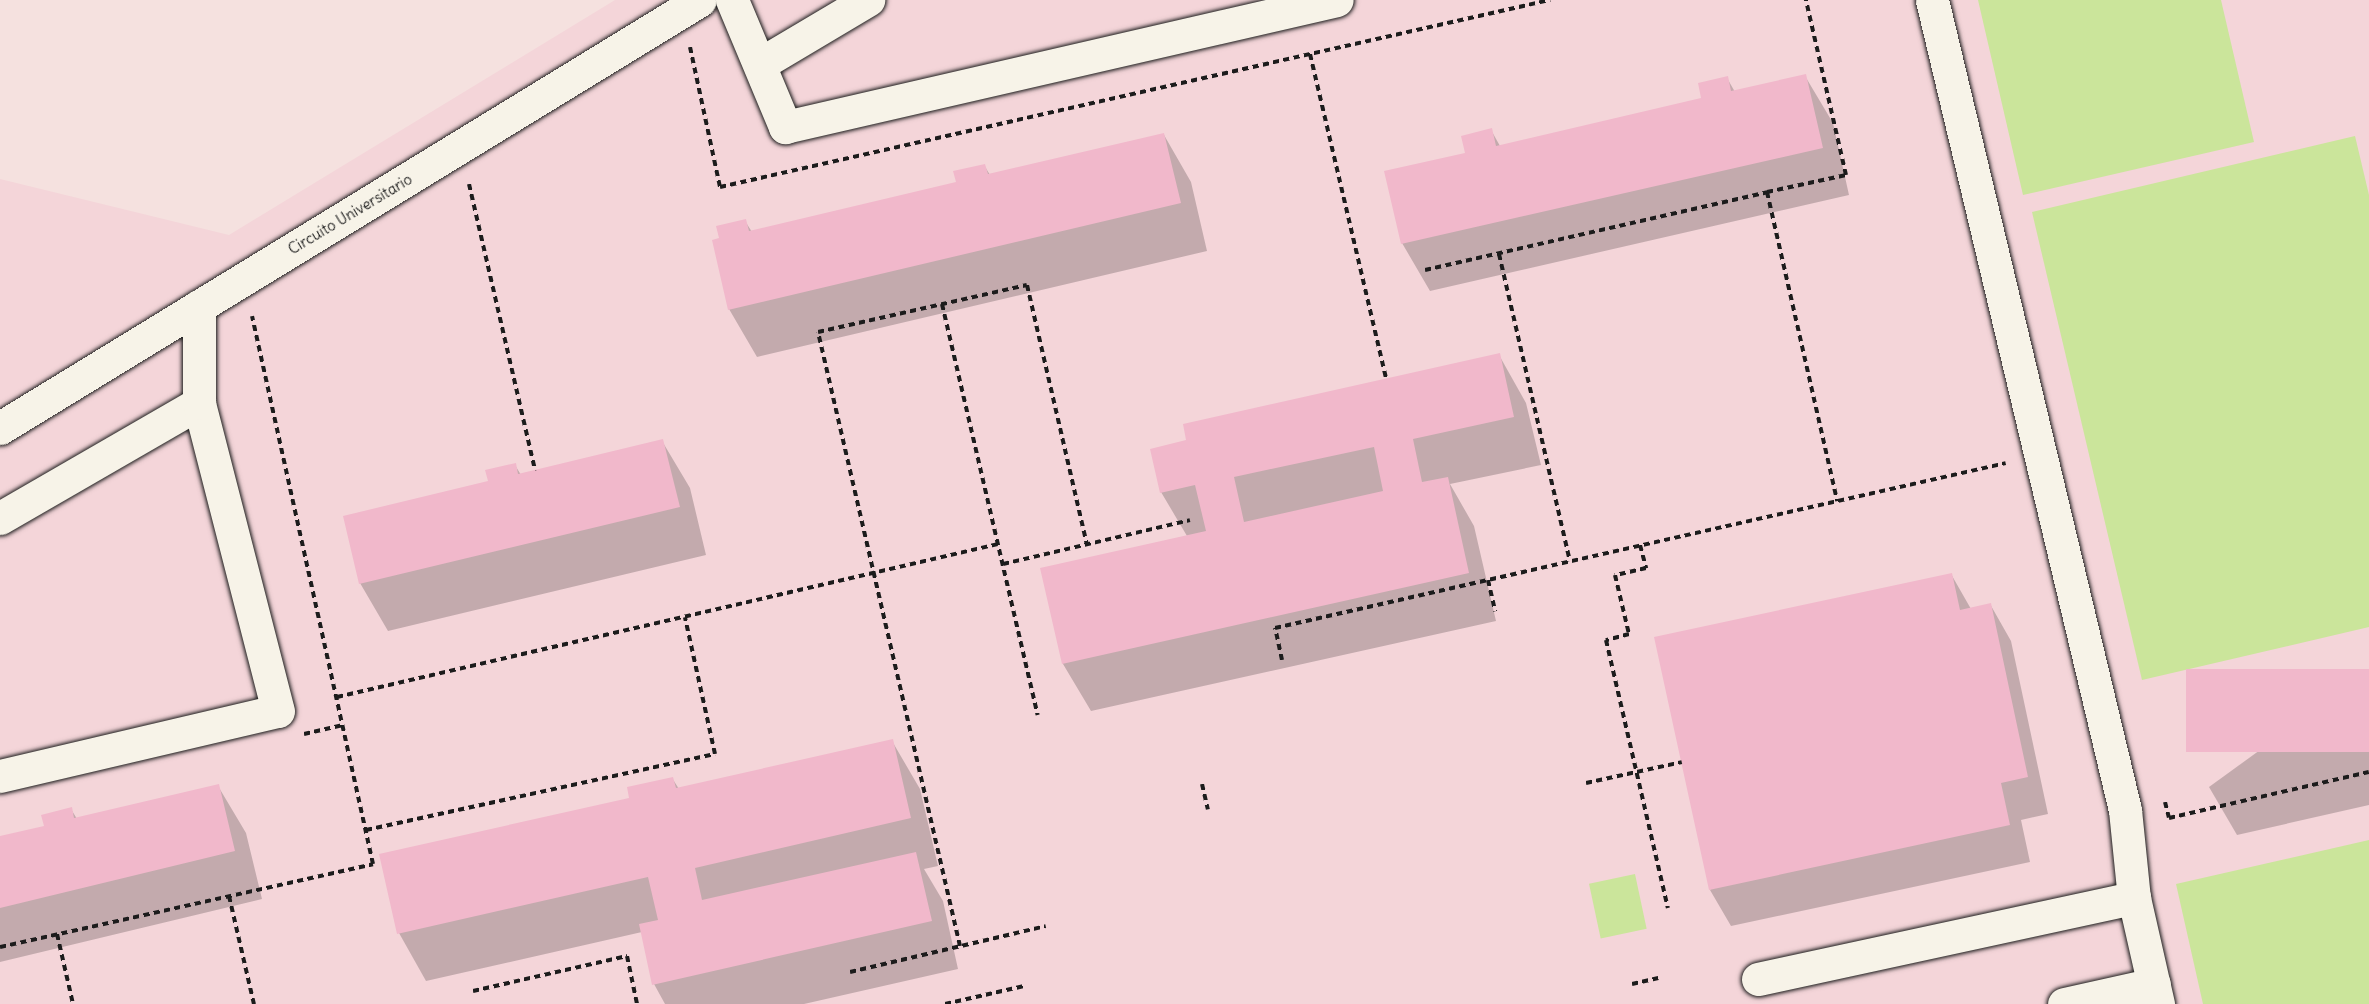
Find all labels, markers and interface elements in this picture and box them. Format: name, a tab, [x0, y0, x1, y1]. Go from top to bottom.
street label: Circuito Universitario	[285, 170, 415, 258]

